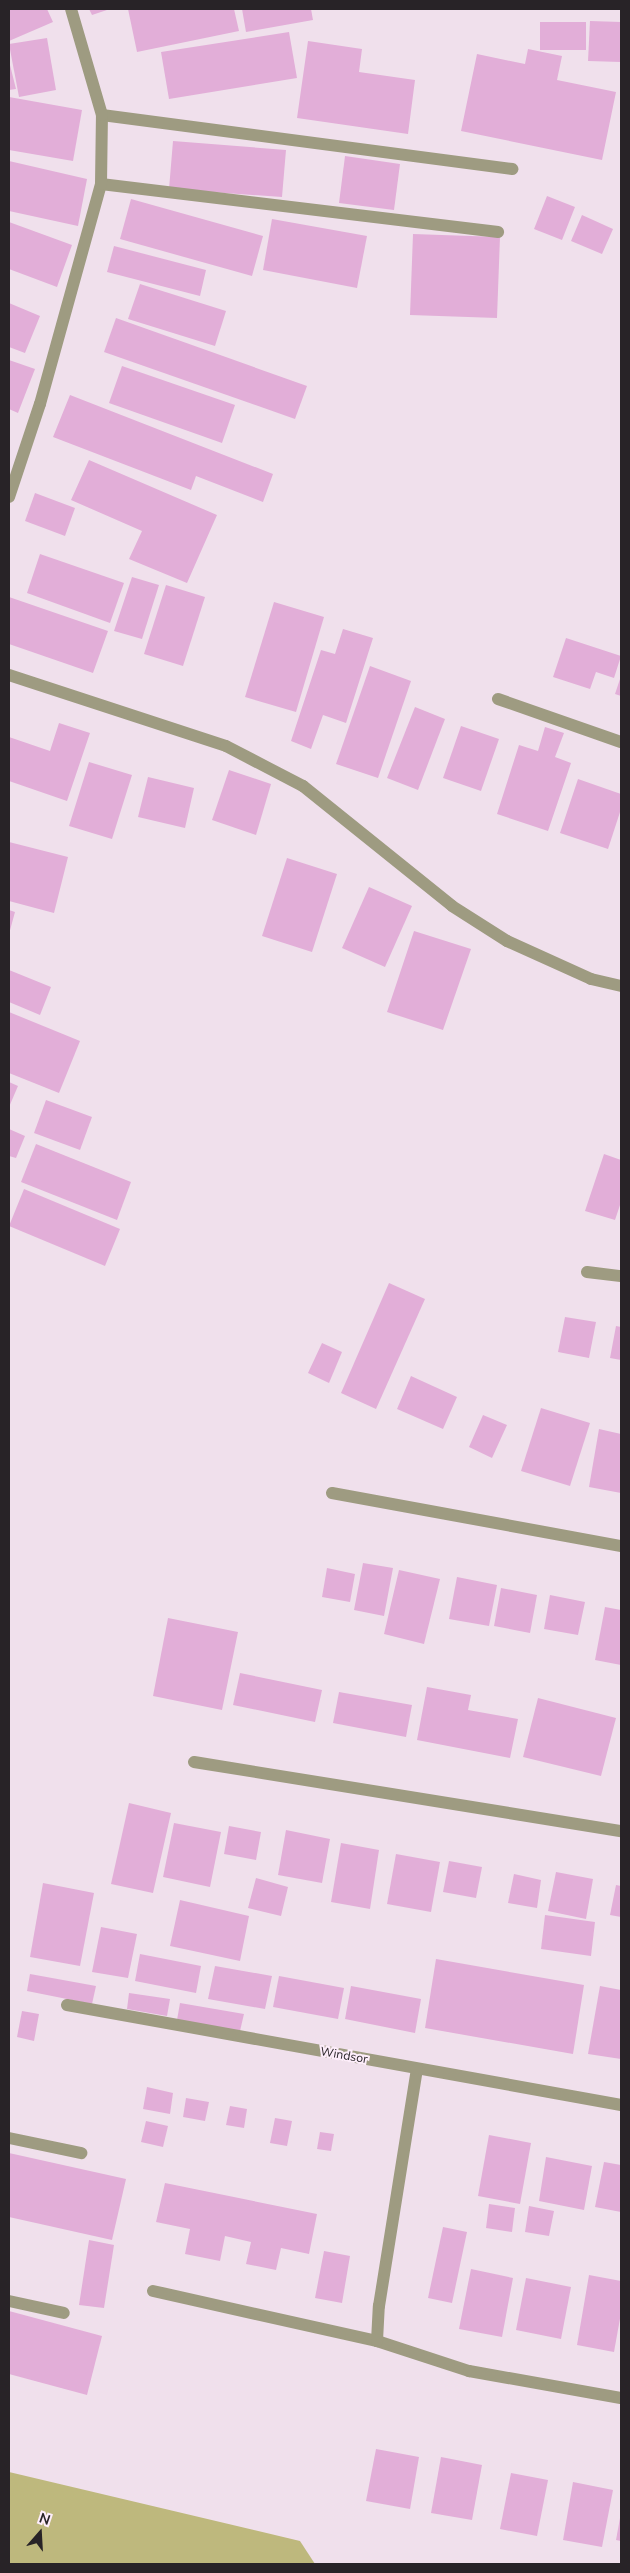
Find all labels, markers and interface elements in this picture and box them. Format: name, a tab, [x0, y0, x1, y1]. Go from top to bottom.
street label: Windsor	[319, 2044, 369, 2066]
north arrow	[15, 2508, 65, 2558]
text: N	[37, 2509, 53, 2529]

